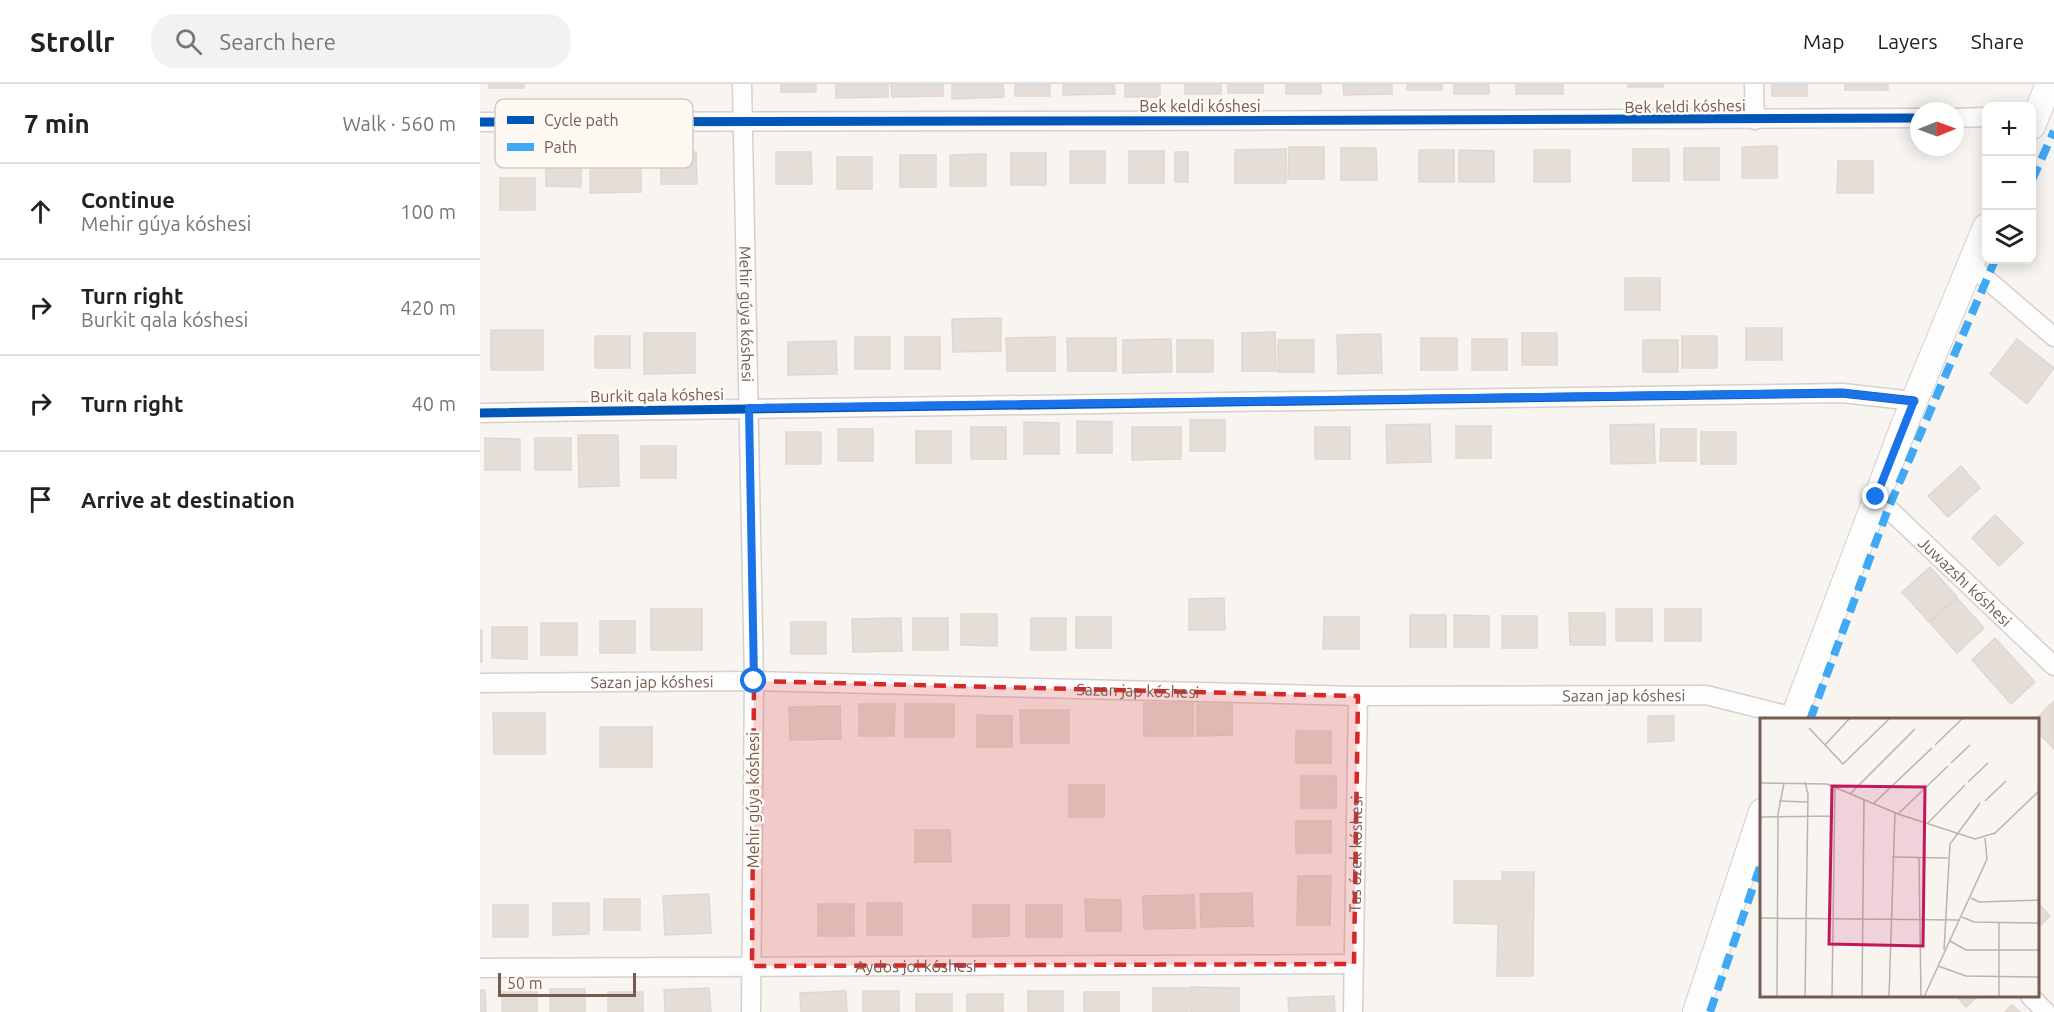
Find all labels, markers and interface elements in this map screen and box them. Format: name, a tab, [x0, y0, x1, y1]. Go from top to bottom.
search box	[151, 14, 571, 68]
icon: search	[172, 25, 205, 58]
text: Strollr	[30, 26, 115, 57]
text: Search here	[220, 29, 336, 54]
text: Map	[1803, 29, 1844, 53]
text: Layers	[1877, 29, 1938, 53]
text: Share	[1971, 29, 2024, 53]
street label: Bek keldi kóshesi	[1624, 96, 1746, 116]
street label: Bek keldi kóshesi	[1139, 97, 1261, 115]
legend	[495, 99, 693, 168]
north arrow	[1910, 102, 1964, 156]
map controls	[1982, 102, 2036, 264]
button: +	[1982, 102, 2036, 156]
text: 7 min	[24, 109, 90, 138]
text: Cycle path	[544, 111, 619, 129]
text: Walk · 560 m	[343, 112, 456, 135]
text: Path	[544, 138, 577, 156]
button: −	[1982, 156, 2036, 210]
text: Continue	[81, 187, 175, 212]
icon: ahead	[24, 195, 57, 228]
text: 100 m	[400, 200, 456, 223]
button: layers	[1982, 210, 2036, 264]
text: Mehir gúyа kóshesi	[81, 212, 251, 235]
street label: Mehir gúyа kóshesi	[736, 246, 757, 382]
text: Turn right	[81, 283, 183, 308]
icon: right	[24, 291, 57, 324]
text: 420 m	[400, 296, 456, 319]
text: Burkit qala kóshesi	[81, 308, 248, 331]
street label: Burkit qala kóshesi	[590, 385, 724, 405]
icon: right	[24, 387, 57, 420]
text: Turn right	[81, 391, 183, 416]
text: 40 m	[412, 392, 456, 415]
icon: arrive	[24, 483, 57, 516]
route end	[1862, 483, 1888, 509]
text: Arrive at destination	[81, 487, 295, 512]
street label: Juwazshı kóshesi	[1915, 533, 2015, 630]
route start	[740, 667, 766, 693]
street label: Sazan jap kóshesi	[590, 672, 714, 691]
street label: Sazan jap kóshesi	[1076, 680, 1200, 701]
street label: Sazan jap kóshesi	[1562, 686, 1685, 704]
inset map	[1760, 718, 2039, 997]
street label: Mehir gúyа kóshesi	[744, 732, 762, 868]
street label: Tas ózek kóshesi	[1346, 795, 1365, 913]
street label: Aydos jol kóshesi	[855, 957, 977, 975]
scale bar	[498, 970, 636, 998]
text: 50 m	[507, 974, 543, 992]

